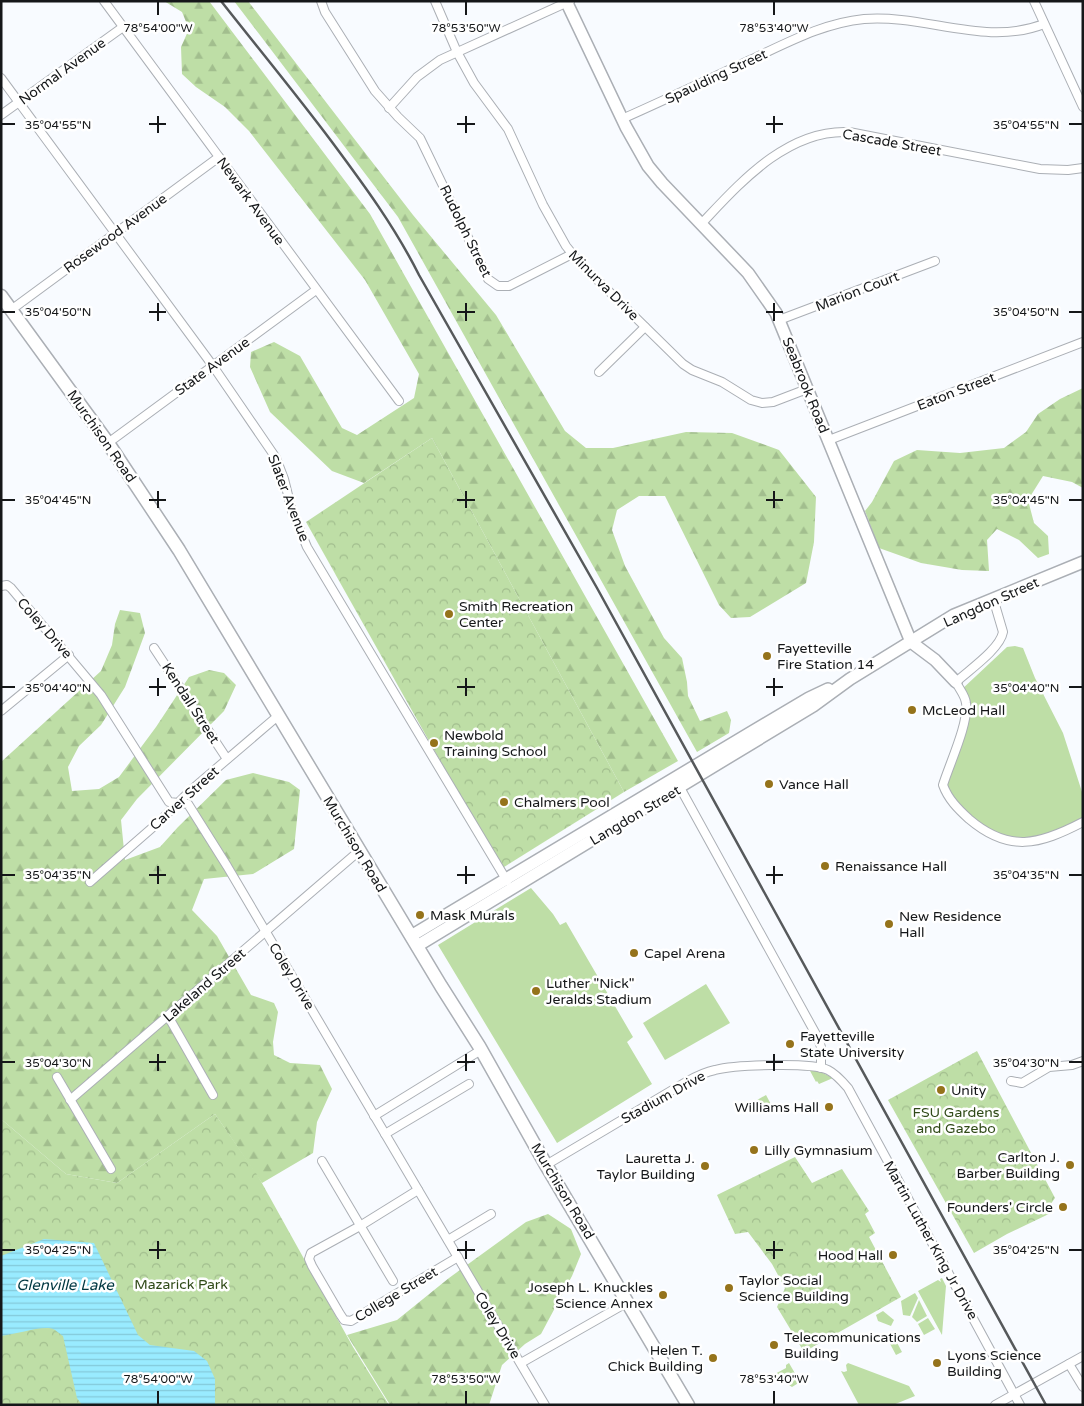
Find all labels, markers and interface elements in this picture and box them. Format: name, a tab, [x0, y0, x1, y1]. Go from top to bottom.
text: 78°54'00"W	[123, 21, 193, 35]
text: 78°53'50"W	[431, 21, 501, 35]
text: 78°53'40"W	[739, 21, 809, 35]
street label: Normal Avenue	[16, 34, 109, 109]
street label: Spaulding Street	[663, 45, 770, 108]
text: 35°04'55"N	[25, 118, 91, 132]
text: 35°04'55"N	[993, 118, 1059, 132]
street label: Cascade Street	[841, 125, 943, 160]
street label: Newark Avenue	[213, 154, 288, 249]
street label: Rudolph Street	[436, 182, 495, 281]
street label: Rosewood Avenue	[60, 190, 170, 277]
street label: Minurva Drive	[565, 247, 642, 324]
street label: Marion Court	[813, 267, 902, 315]
text: 35°04'50"N	[25, 305, 91, 319]
text: 35°04'50"N	[993, 305, 1059, 319]
street label: State Avenue	[172, 334, 253, 399]
street label: Seabrook Road	[779, 335, 833, 436]
street label: Eaton Street	[915, 369, 998, 414]
street label: Murchison Road	[63, 387, 140, 486]
street label: Slater Avenue	[264, 452, 313, 544]
text: 35°04'45"N	[25, 493, 91, 507]
text: 35°04'45"N	[993, 493, 1059, 507]
street label: Langdon Street	[941, 574, 1042, 631]
street label: Coley Drive	[14, 594, 76, 662]
place label: Smith Recreation Center	[459, 598, 573, 631]
marker: Smith Recreation Center	[443, 608, 455, 620]
place label: Fayetteville Fire Station 14	[777, 640, 874, 673]
marker: Fayetteville Fire Station 14	[761, 650, 773, 662]
street label: Kendall Street	[158, 660, 223, 748]
text: 35°04'40"N	[25, 681, 91, 695]
text: 35°04'40"N	[993, 681, 1059, 695]
place label: McLeod Hall	[922, 702, 1005, 719]
marker: McLeod Hall	[906, 704, 918, 716]
place label: Newbold Training School	[444, 727, 547, 760]
marker: Newbold Training School	[428, 737, 440, 749]
street label: Carver Street	[146, 762, 223, 834]
place label: Vance Hall	[779, 776, 849, 793]
marker: Vance Hall	[763, 778, 775, 790]
street label: Langdon Street	[587, 781, 684, 849]
street label: Murchison Road	[319, 793, 390, 895]
place label: Chalmers Pool	[514, 794, 610, 811]
marker: Chalmers Pool	[498, 796, 510, 808]
place label: Renaissance Hall	[835, 858, 947, 875]
marker: Renaissance Hall	[819, 860, 831, 872]
text: 35°04'35"N	[25, 868, 91, 882]
text: 35°04'35"N	[993, 868, 1059, 882]
place label: Mask Murals	[430, 907, 515, 924]
place label: New Residence Hall	[899, 908, 1001, 941]
marker: Mask Murals	[414, 909, 426, 921]
marker: New Residence Hall	[883, 918, 895, 930]
street label: Coley Drive	[265, 940, 318, 1013]
street label: Lakeland Street	[160, 945, 250, 1026]
place label: Capel Arena	[644, 945, 725, 962]
marker: Capel Arena	[628, 947, 640, 959]
place label: Luther "Nick" Jeralds Stadium	[546, 975, 652, 1008]
marker: Luther "Nick" Jeralds Stadium	[530, 985, 542, 997]
place label: Fayetteville State University	[800, 1028, 905, 1061]
marker: Fayetteville State University	[784, 1038, 796, 1050]
text: 35°04'30"N	[25, 1056, 91, 1070]
text: 35°04'30"N	[993, 1056, 1059, 1070]
street label: Stadium Drive	[618, 1067, 708, 1128]
place label: Unity	[951, 1082, 987, 1099]
marker: Unity	[935, 1084, 947, 1096]
place label: Williams Hall	[735, 1099, 819, 1116]
marker: Williams Hall	[823, 1101, 835, 1113]
park label: FSU Gardens and Gazebo	[912, 1104, 1000, 1137]
street label: Murchison Road	[527, 1140, 598, 1242]
place label: Lilly Gymnasium	[764, 1142, 873, 1159]
marker: Lilly Gymnasium	[748, 1144, 760, 1156]
place label: Carlton J. Barber Building	[957, 1149, 1060, 1182]
place label: Lauretta J. Taylor Building	[597, 1150, 695, 1183]
street label: Martin Luther King Jr Drive	[880, 1158, 981, 1323]
marker: Carlton J. Barber Building	[1064, 1159, 1076, 1171]
marker: Lauretta J. Taylor Building	[699, 1160, 711, 1172]
place label: Founders' Circle	[947, 1199, 1053, 1216]
marker: Founders' Circle	[1057, 1201, 1069, 1213]
text: 35°04'25"N	[25, 1243, 91, 1257]
text: 35°04'25"N	[993, 1243, 1059, 1257]
place label: Hood Hall	[818, 1247, 883, 1264]
marker: Hood Hall	[887, 1249, 899, 1261]
street label: College Street	[352, 1263, 441, 1326]
place label: Taylor Social Science Building	[739, 1272, 849, 1305]
water label: Glenville Lake	[16, 1276, 115, 1294]
park label: Mazarick Park	[134, 1276, 228, 1293]
place label: Joseph L. Knuckles Science Annex	[527, 1279, 653, 1312]
marker: Taylor Social Science Building	[723, 1282, 735, 1294]
street label: Coley Drive	[471, 1289, 524, 1362]
marker: Joseph L. Knuckles Science Annex	[657, 1289, 669, 1301]
place label: Telecommunications Building	[784, 1329, 921, 1362]
marker: Telecommunications Building	[768, 1339, 780, 1351]
place label: Helen T. Chick Building	[608, 1342, 703, 1375]
place label: Lyons Science Building	[947, 1347, 1041, 1380]
marker: Helen T. Chick Building	[707, 1352, 719, 1364]
marker: Lyons Science Building	[931, 1357, 943, 1369]
text: 78°54'00"W	[123, 1372, 193, 1386]
text: 78°53'50"W	[431, 1372, 501, 1386]
text: 78°53'40"W	[739, 1372, 809, 1386]

